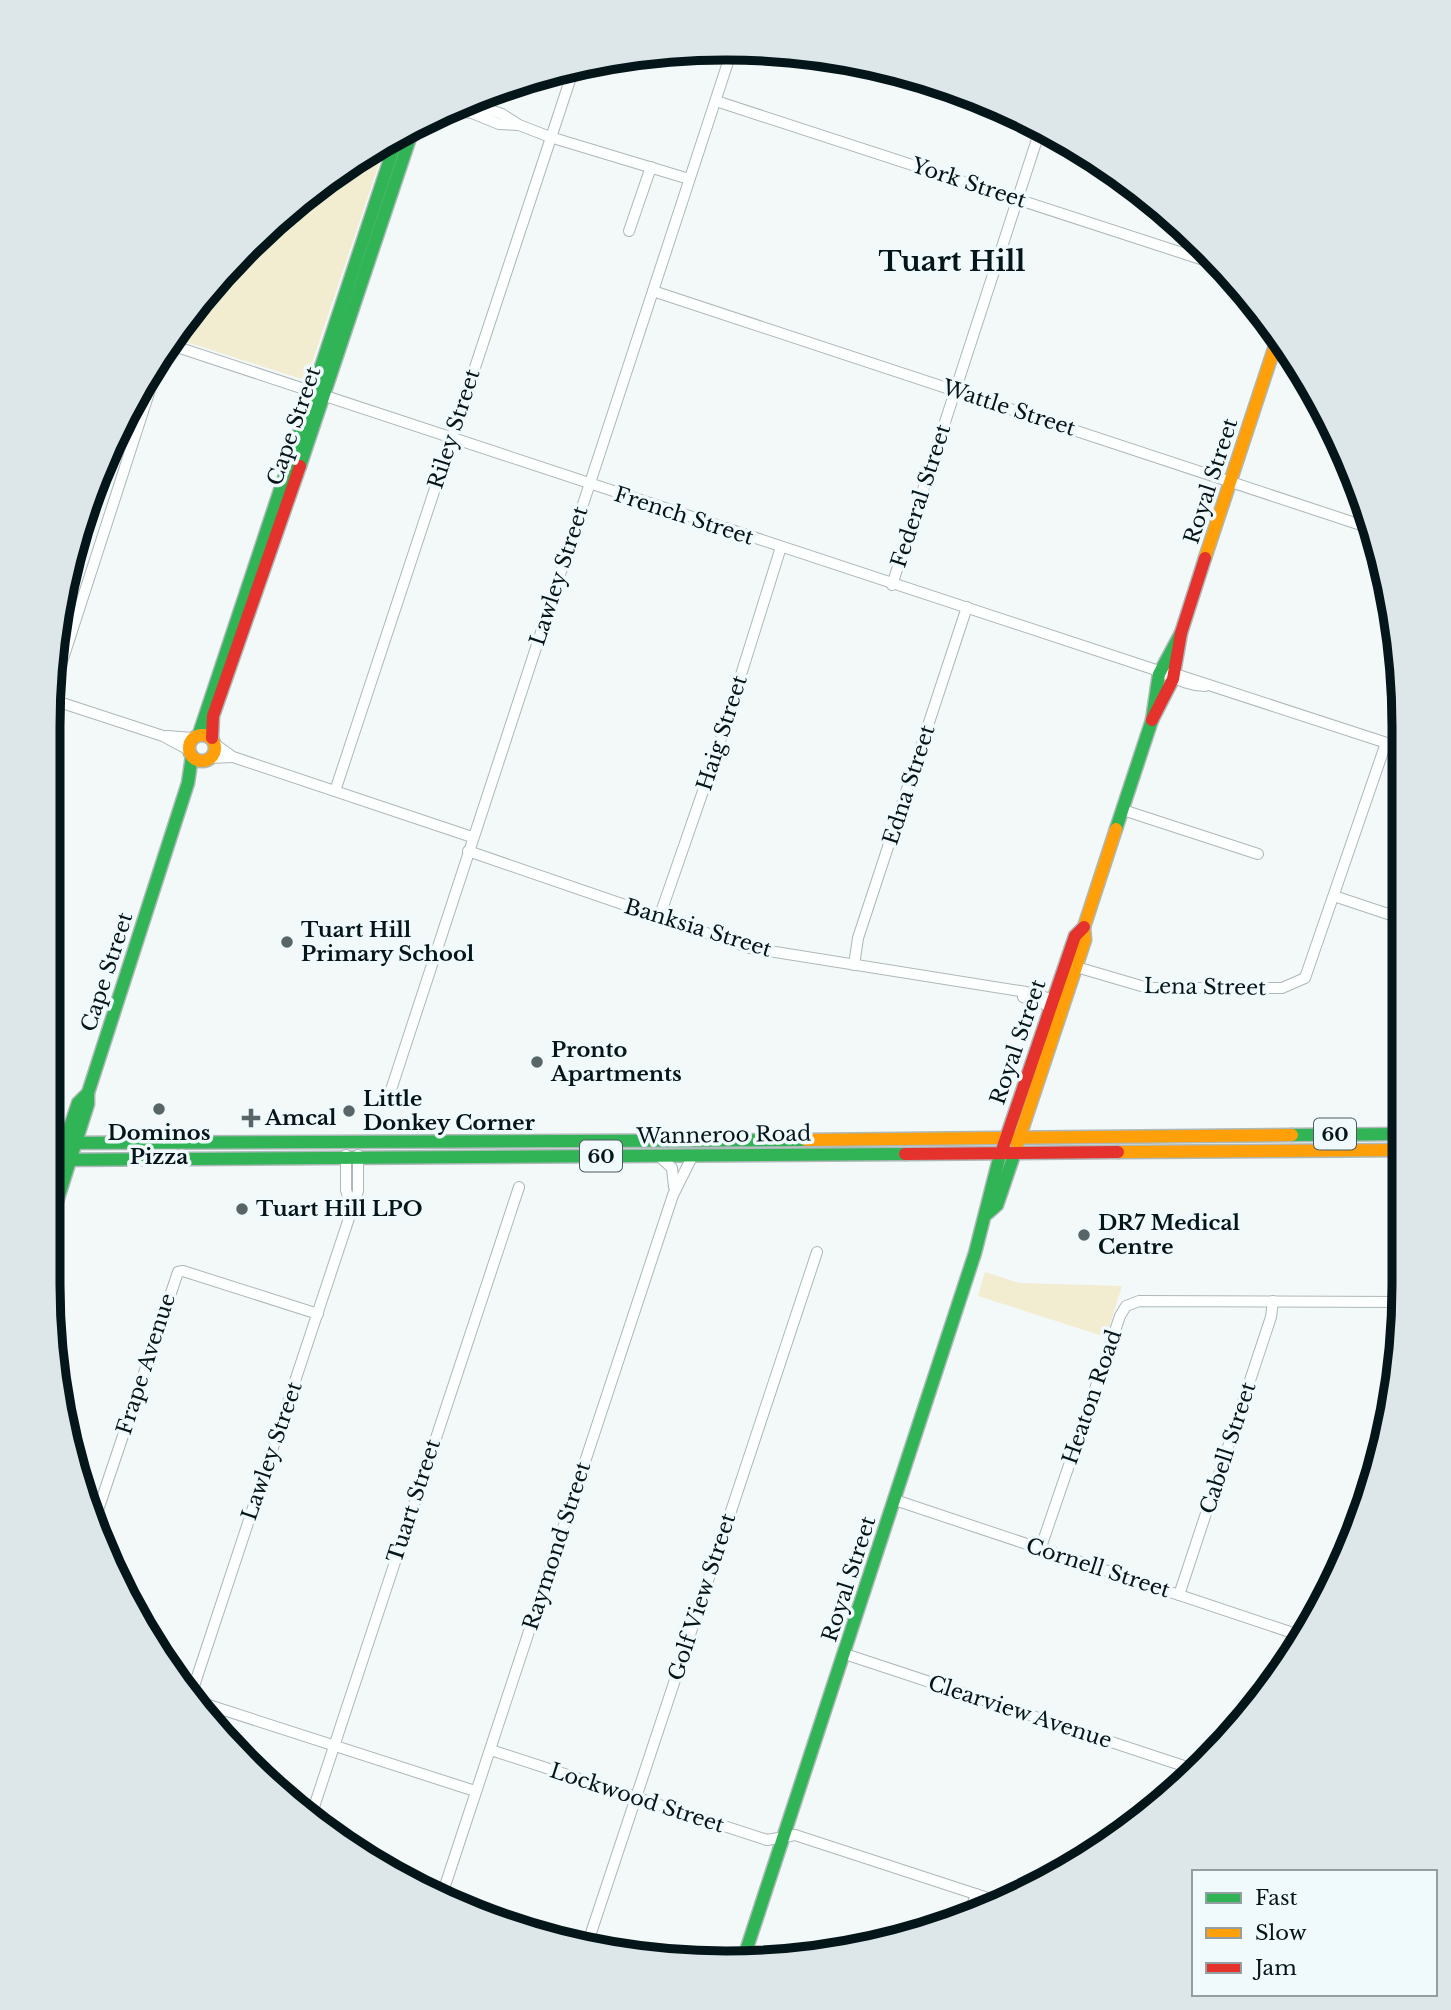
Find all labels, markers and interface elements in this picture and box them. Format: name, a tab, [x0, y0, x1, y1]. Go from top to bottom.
street label: York Street	[908, 152, 1030, 214]
district label: Tuart Hill	[879, 244, 1025, 279]
street label: Cape Street	[262, 363, 326, 489]
street label: Riley Street	[422, 366, 486, 492]
street label: Wattle Street	[938, 374, 1079, 442]
street label: Royal Street	[1178, 415, 1244, 547]
street label: Federal Street	[886, 421, 956, 571]
street label: French Street	[611, 481, 757, 551]
street label: Lawley Street	[524, 503, 594, 649]
street label: Haig Street	[691, 672, 753, 794]
street label: Edna Street	[877, 722, 941, 848]
street label: Banksia Street	[621, 893, 775, 963]
street label: Cape Street	[75, 909, 139, 1035]
place label: Tuart Hill Primary School	[301, 917, 475, 967]
marker: Tuart Hill Primary School	[279, 934, 295, 950]
street label: Lena Street	[1144, 973, 1266, 1001]
street label: Royal Street	[984, 976, 1052, 1108]
place label: Pronto Apartments	[550, 1037, 682, 1087]
marker: Pronto Apartments	[529, 1054, 545, 1070]
place label: Little Donkey Corner	[363, 1086, 535, 1136]
marker: Dominos Pizza	[151, 1101, 167, 1117]
marker: Little Donkey Corner	[341, 1103, 357, 1119]
place label: Amcal	[264, 1105, 337, 1131]
marker: Amcal	[243, 1110, 259, 1126]
road number: 60	[1314, 1118, 1356, 1150]
place label: Dominos Pizza	[108, 1120, 211, 1170]
street label: Wanneroo Road	[635, 1120, 812, 1150]
road number: 60	[580, 1140, 622, 1172]
place label: Tuart Hill LPO	[256, 1196, 422, 1222]
marker: Tuart Hill LPO	[234, 1201, 250, 1217]
place label: DR7 Medical Centre	[1098, 1210, 1241, 1260]
marker: DR7 Medical Centre	[1076, 1227, 1092, 1243]
street label: Frape Avenue	[111, 1290, 181, 1438]
street label: Heaton Road	[1057, 1326, 1127, 1468]
street label: Lawley Street	[236, 1378, 308, 1524]
street label: Cabell Street	[1194, 1379, 1262, 1517]
street label: Tuart Street	[382, 1436, 446, 1566]
street label: Raymond Street	[518, 1459, 596, 1633]
street label: Golf View Street	[663, 1510, 741, 1684]
street label: Royal Street	[816, 1513, 882, 1645]
street label: Cornell Street	[1023, 1532, 1173, 1604]
street label: Clearview Avenue	[925, 1670, 1115, 1754]
street label: Lockwood Street	[547, 1758, 727, 1838]
legend	[1192, 1870, 1437, 1996]
text: Fast	[1255, 1885, 1297, 1911]
text: Slow	[1255, 1920, 1307, 1946]
text: Jam	[1252, 1955, 1297, 1981]

